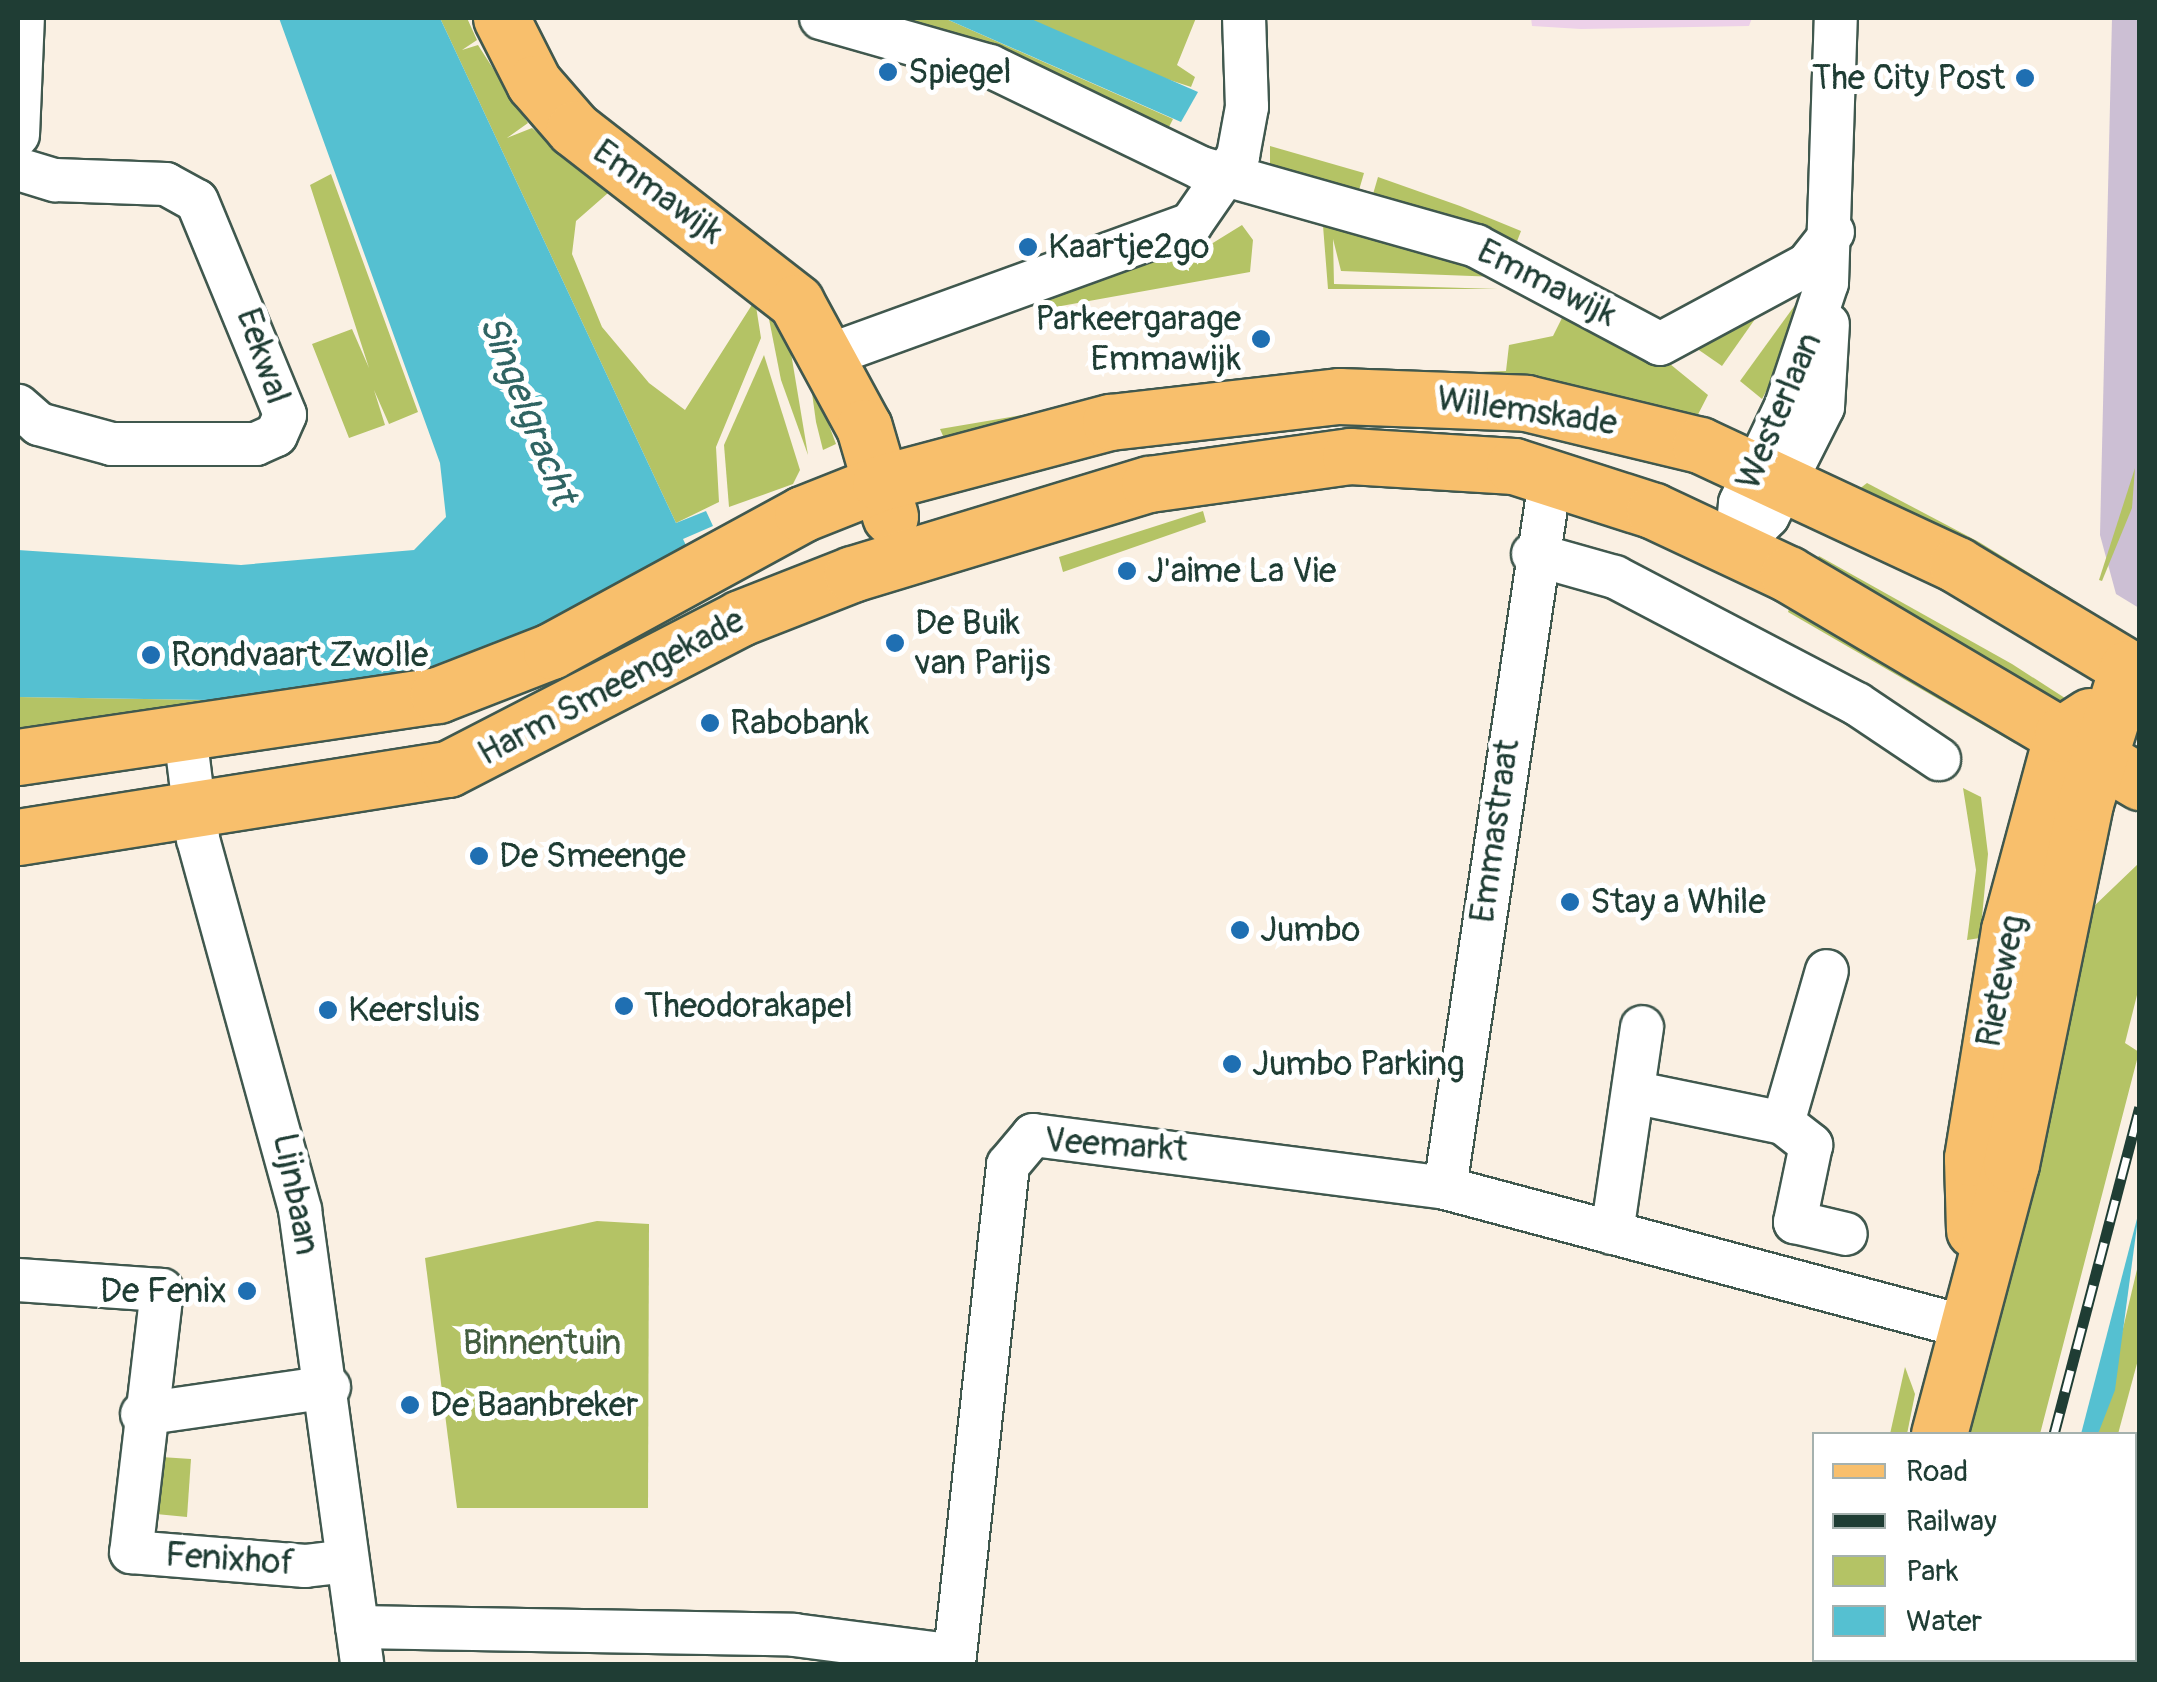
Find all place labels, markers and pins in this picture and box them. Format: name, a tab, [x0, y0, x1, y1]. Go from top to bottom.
place label: Spiegel	[908, 51, 1012, 93]
place label: The City Post	[1812, 57, 2005, 99]
marker: Spiegel	[877, 61, 899, 83]
marker: The City Post	[2014, 67, 2036, 89]
place label: Kaartje2go	[1048, 226, 1210, 268]
marker: Kaartje2go	[1017, 236, 1039, 258]
place label: Parkeergarage Emmawijk	[1035, 298, 1241, 380]
marker: Parkeergarage Emmawijk	[1250, 328, 1272, 350]
place label: J'aime La Vie	[1147, 550, 1336, 592]
marker: J'aime La Vie	[1116, 560, 1138, 582]
place label: De Buik van Parijs	[915, 602, 1051, 684]
marker: De Buik van Parijs	[884, 632, 906, 654]
place label: Rondvaart Zwolle	[171, 634, 428, 676]
marker: Rondvaart Zwolle	[140, 644, 162, 666]
place label: Rabobank	[730, 702, 869, 744]
marker: Rabobank	[699, 712, 721, 734]
place label: De Smeenge	[499, 835, 686, 877]
marker: De Smeenge	[468, 845, 490, 867]
place label: Stay a While	[1590, 881, 1766, 923]
marker: Stay a While	[1559, 891, 1581, 913]
place label: Jumbo	[1260, 909, 1360, 951]
marker: Jumbo	[1229, 919, 1251, 941]
place label: Theodorakapel	[644, 985, 853, 1027]
place label: Keersluis	[348, 989, 480, 1031]
marker: Theodorakapel	[613, 995, 635, 1017]
marker: Keersluis	[317, 999, 339, 1021]
place label: Jumbo Parking	[1252, 1043, 1465, 1085]
marker: Jumbo Parking	[1221, 1053, 1243, 1075]
place label: De Fenix	[100, 1270, 227, 1312]
marker: De Fenix	[236, 1280, 258, 1302]
place label: De Baanbreker	[430, 1384, 638, 1426]
marker: De Baanbreker	[399, 1394, 421, 1416]

